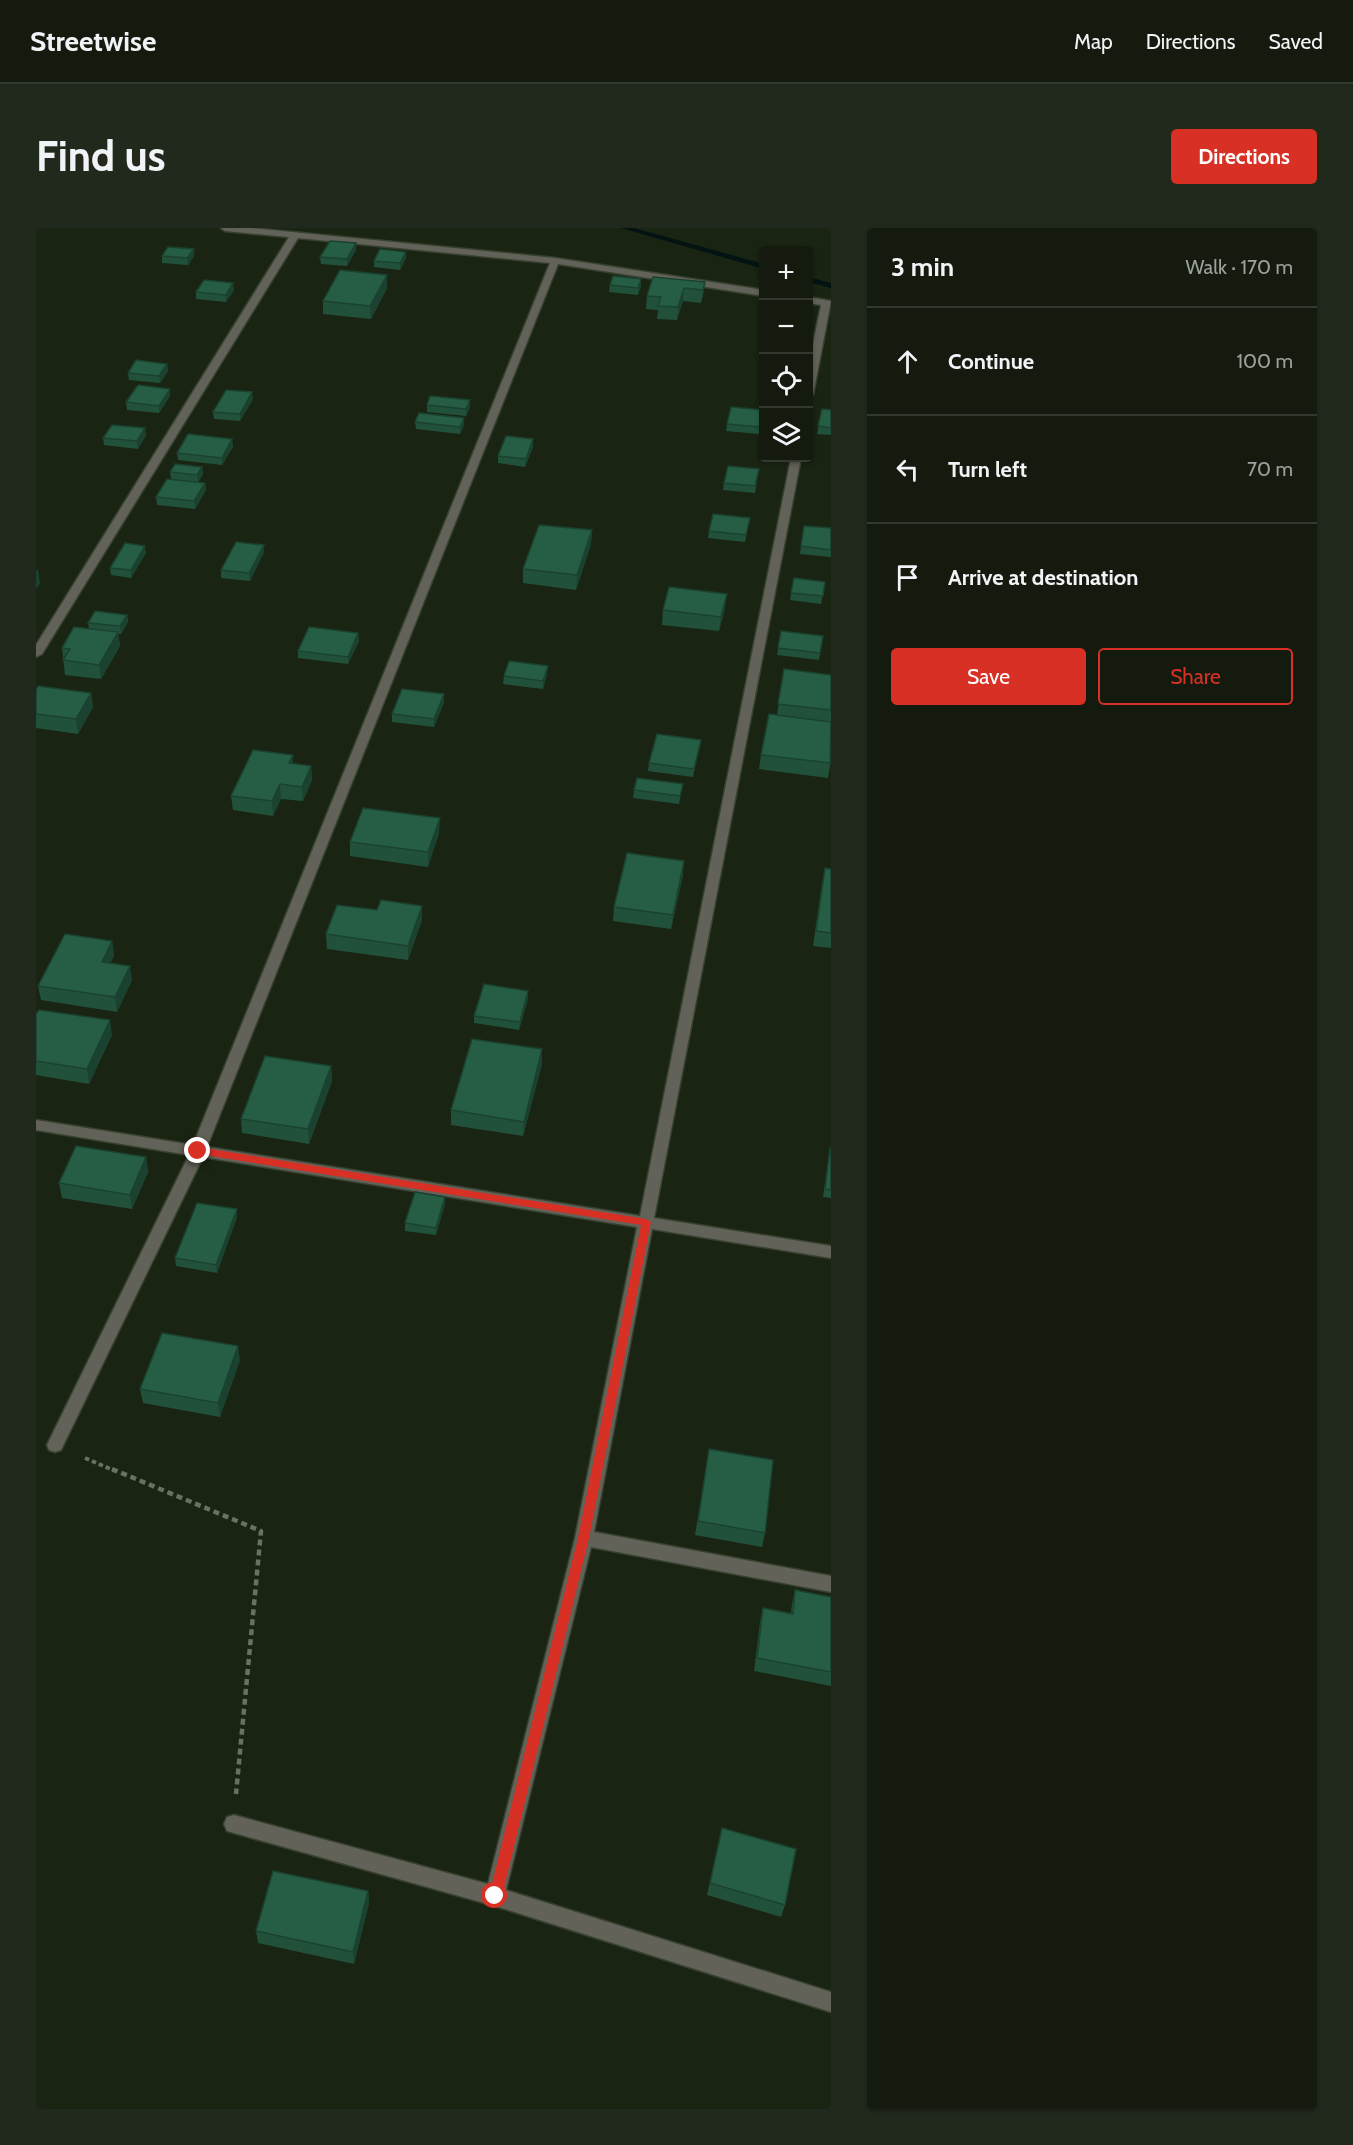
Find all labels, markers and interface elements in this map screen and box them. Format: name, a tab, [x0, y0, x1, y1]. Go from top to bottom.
text: Streetwise	[30, 24, 156, 58]
text: Map	[1074, 29, 1113, 54]
text: Directions	[1146, 29, 1235, 54]
text: Saved	[1268, 29, 1323, 54]
button: Directions	[1171, 129, 1317, 184]
text: Find us	[36, 130, 165, 182]
map controls	[759, 246, 813, 462]
button: +	[759, 246, 813, 300]
text: 3 min	[891, 251, 954, 283]
text: Walk · 170 m	[1185, 255, 1293, 279]
button: −	[759, 300, 813, 354]
icon: ahead	[891, 345, 924, 378]
text: Continue	[948, 348, 1034, 375]
text: 100 m	[1237, 349, 1293, 373]
button: locate	[759, 354, 813, 408]
button: layers	[759, 408, 813, 462]
icon: left	[891, 453, 924, 486]
text: Turn left	[948, 456, 1027, 483]
text: 70 m	[1247, 457, 1293, 481]
icon: arrive	[891, 561, 924, 594]
text: Arrive at destination	[948, 564, 1138, 591]
button: Save	[891, 648, 1086, 705]
button: Share	[1098, 648, 1293, 705]
route end	[184, 1137, 210, 1163]
route start	[481, 1882, 507, 1908]

